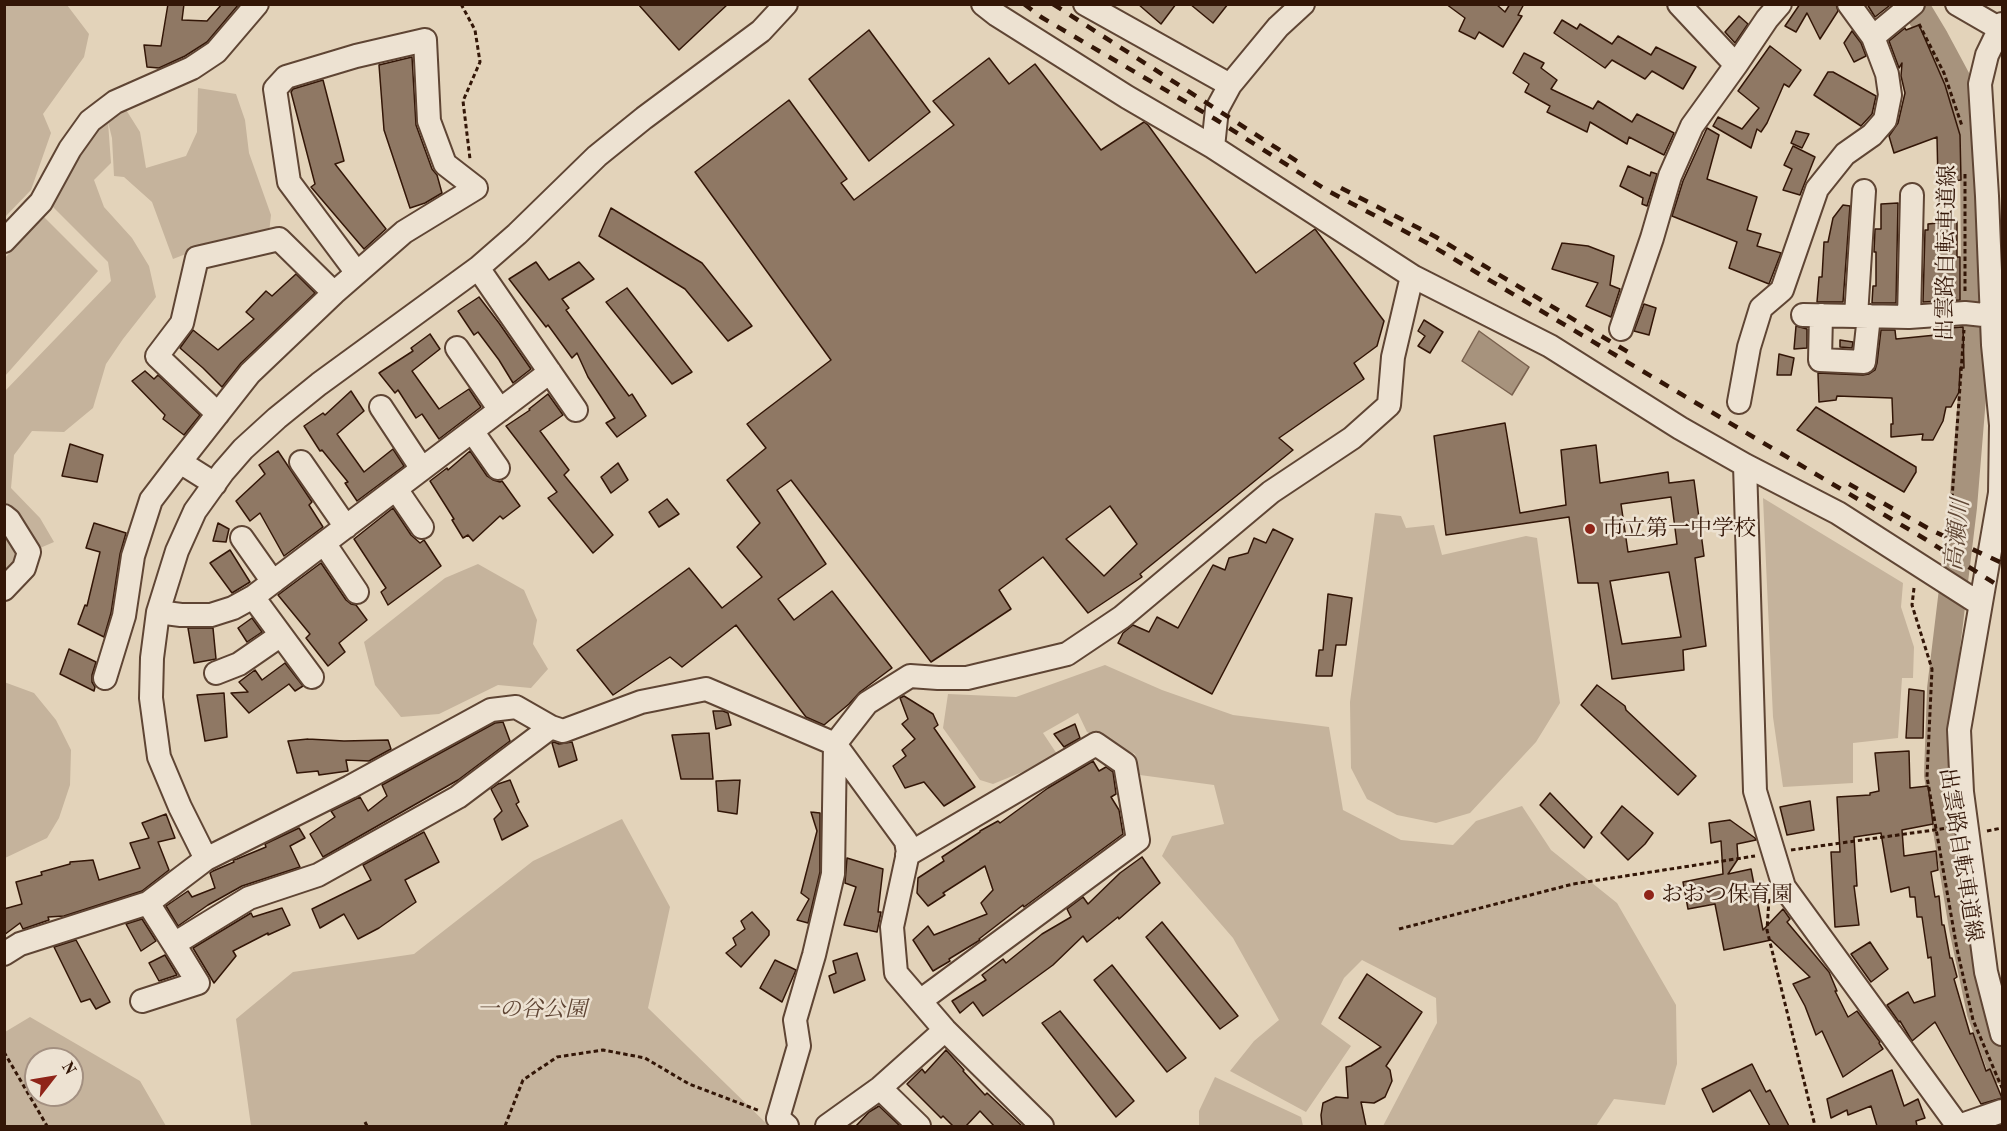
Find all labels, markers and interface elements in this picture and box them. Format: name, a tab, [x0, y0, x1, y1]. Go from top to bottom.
street label: 出雲路自転車道線	[1932, 165, 1962, 341]
water label: 高瀬川	[1940, 498, 1976, 572]
place label: 市立第一中学校	[1602, 516, 1756, 542]
marker: 市立第一中学校	[1583, 522, 1597, 536]
street label: 出雲路自転車道線	[1933, 766, 1987, 944]
place label: おおつ保育園	[1661, 882, 1793, 908]
marker: おおつ保育園	[1642, 888, 1656, 902]
park label: 一の谷公園	[477, 997, 587, 1023]
north arrow	[24, 1047, 84, 1107]
text: N	[58, 1059, 78, 1078]

